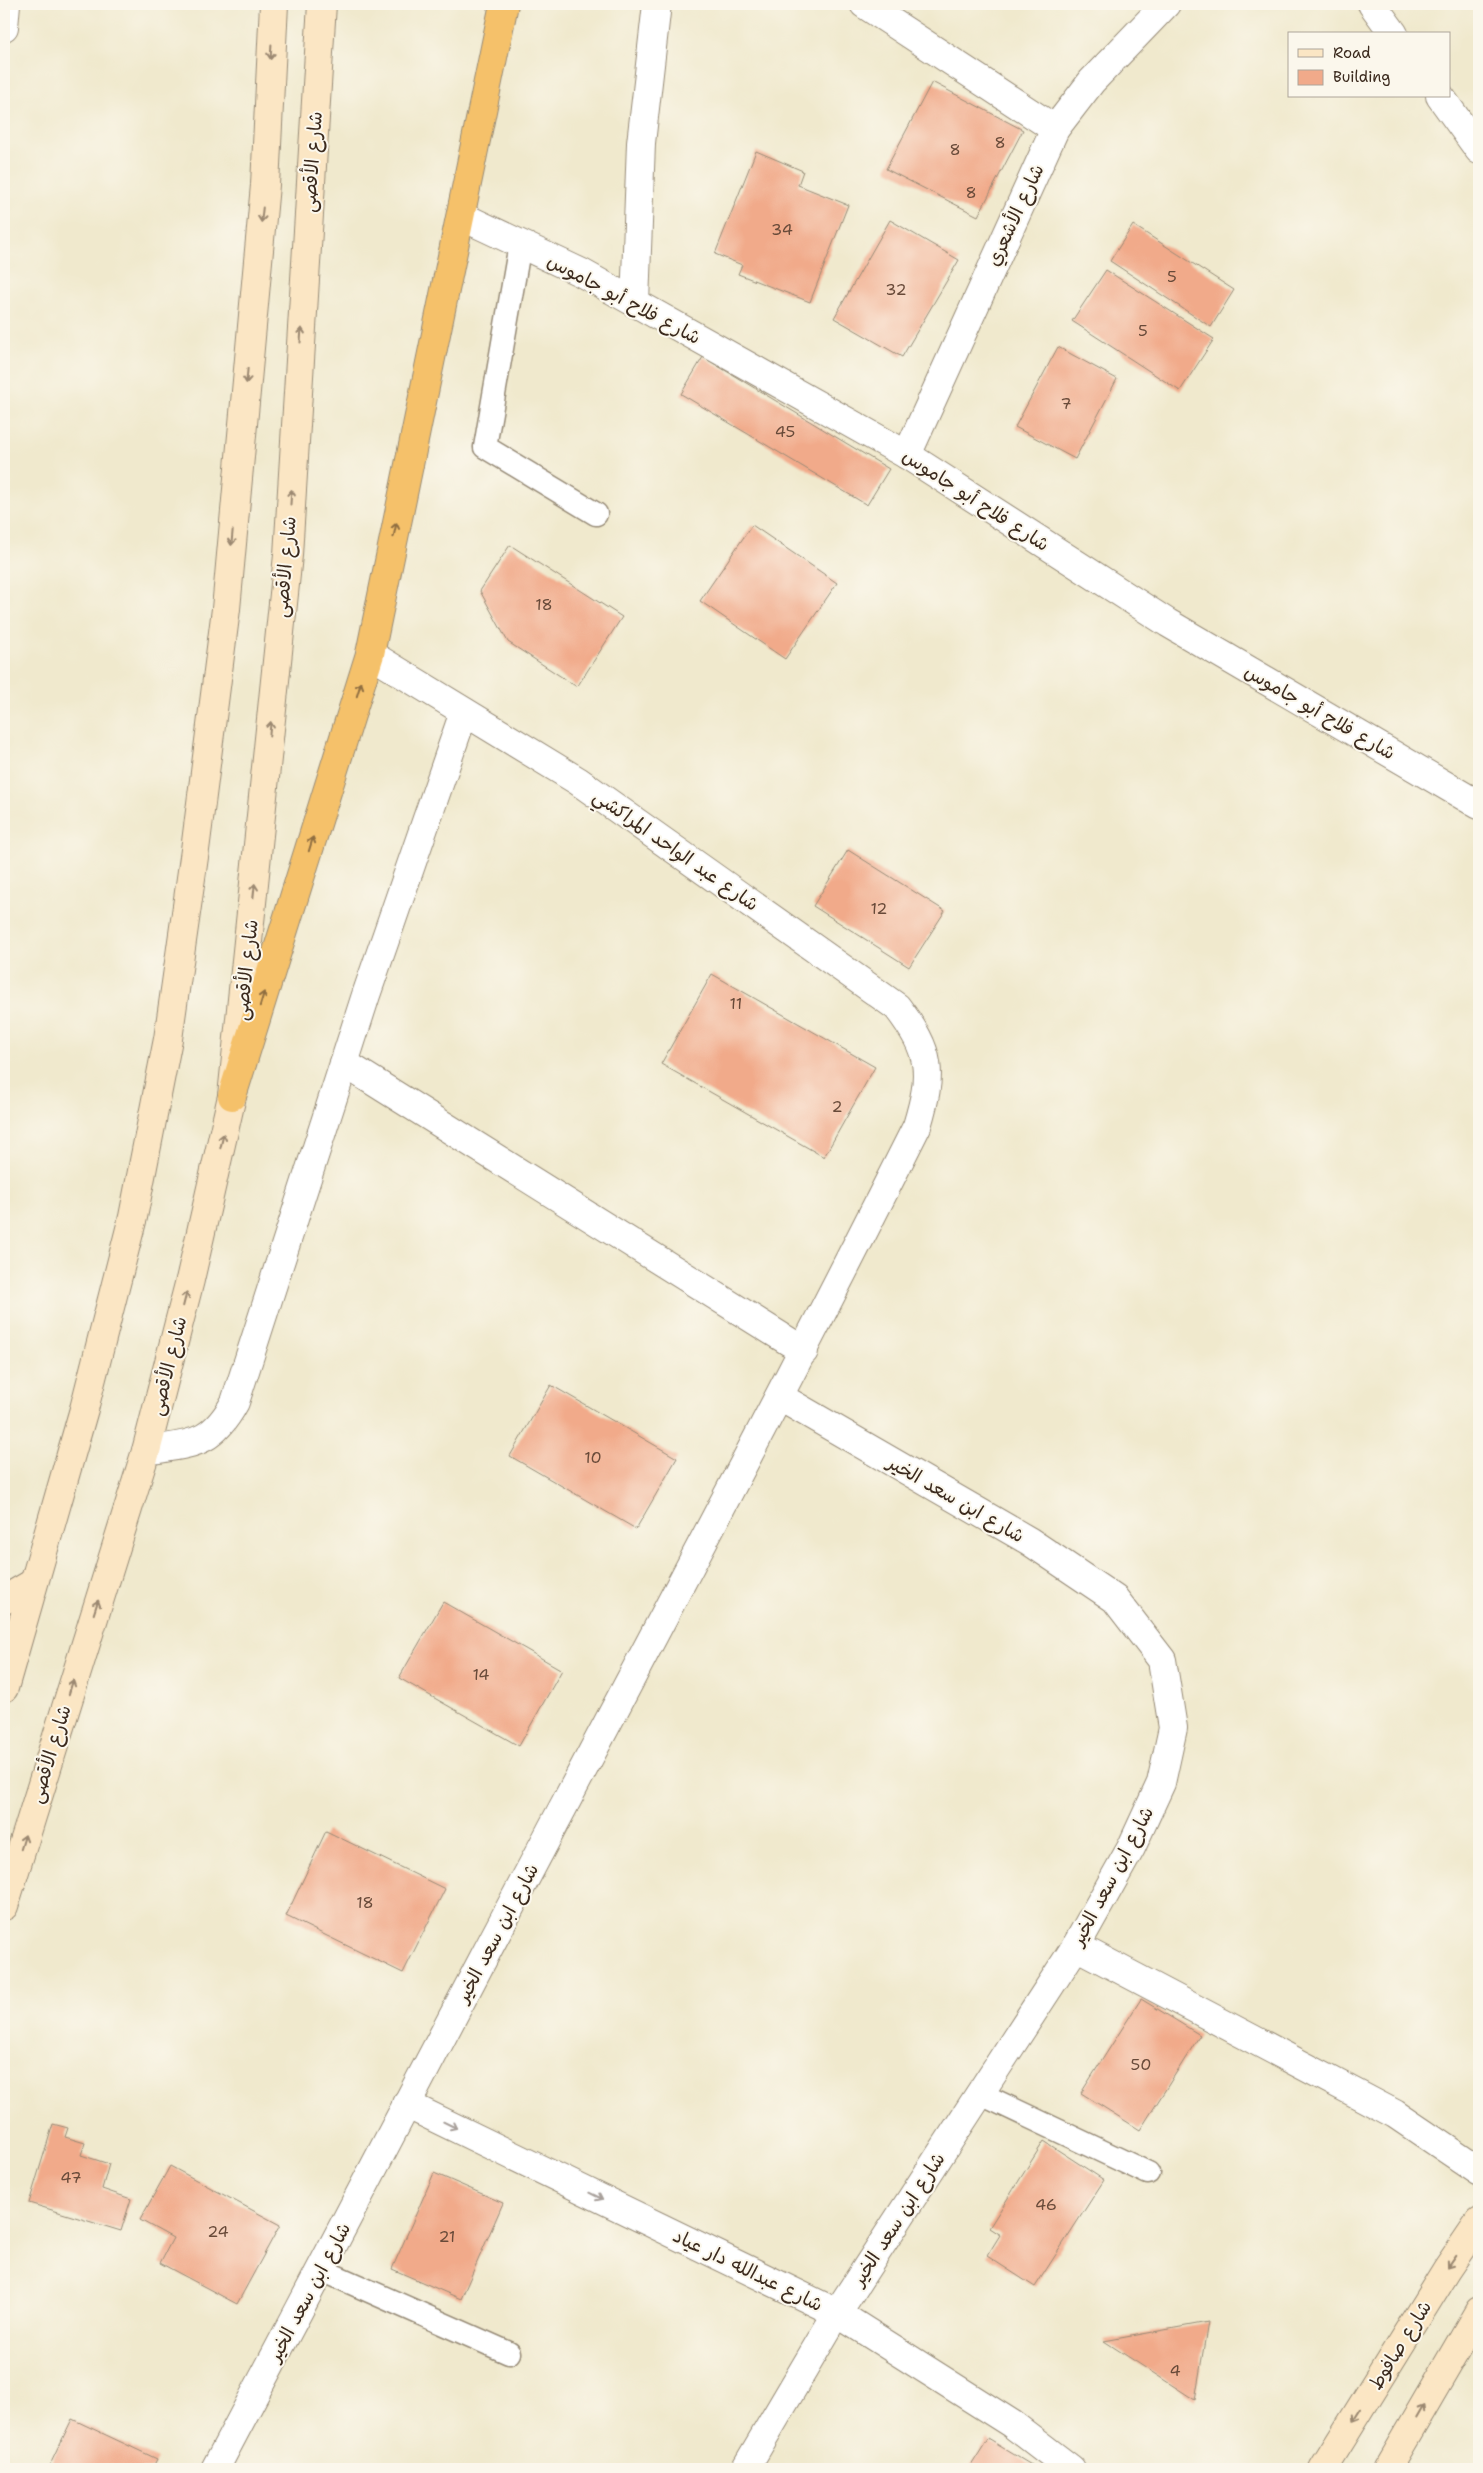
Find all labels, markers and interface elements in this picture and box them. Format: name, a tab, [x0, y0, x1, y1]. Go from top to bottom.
legend	[1288, 32, 1450, 98]
text: Road	[1333, 43, 1371, 63]
one-way arrow	[267, 44, 276, 60]
text: Building	[1333, 67, 1390, 87]
street label: شارع الأقصى	[296, 110, 329, 214]
house number: 8	[994, 132, 1006, 153]
house number: 8	[949, 139, 961, 160]
street label: شارع الأشعري	[980, 160, 1051, 271]
house number: 8	[965, 182, 977, 203]
one-way arrow	[258, 206, 267, 222]
house number: 34	[771, 219, 793, 240]
street label: شارع فلاح أبو جاموس	[542, 248, 705, 351]
house number: 5	[1167, 266, 1177, 287]
house number: 32	[885, 279, 907, 300]
house number: 5	[1138, 320, 1148, 341]
one-way arrow	[297, 327, 306, 343]
one-way arrow	[242, 368, 251, 384]
house number: 7	[1060, 393, 1072, 414]
house number: 45	[775, 421, 795, 442]
street label: شارع فلاح أبو جاموس	[897, 443, 1054, 558]
one-way arrow	[287, 490, 296, 506]
street label: شارع الأقصى	[268, 515, 303, 619]
one-way arrow	[391, 523, 401, 539]
one-way arrow	[227, 530, 237, 546]
house number: 18	[535, 594, 553, 615]
street label: شارع فلاح أبو جاموس	[1239, 659, 1400, 766]
one-way arrow	[355, 681, 364, 697]
one-way arrow	[265, 721, 275, 737]
street label: شارع عبد الواحد المراكشي	[586, 783, 764, 920]
one-way arrow	[306, 836, 316, 852]
one-way arrow	[249, 883, 259, 899]
house number: 12	[870, 898, 888, 919]
street label: شارع الأقصى	[228, 918, 265, 1022]
one-way arrow	[258, 991, 268, 1007]
house number: 11	[730, 993, 742, 1014]
house number: 2	[831, 1096, 843, 1117]
one-way arrow	[218, 1134, 227, 1150]
one-way arrow	[181, 1292, 191, 1308]
street label: شارع الأقصى	[144, 1314, 193, 1419]
house number: 10	[584, 1447, 602, 1468]
street label: شارع ابن سعد الخير	[881, 1449, 1029, 1549]
one-way arrow	[92, 1599, 102, 1615]
house number: 14	[472, 1664, 490, 1685]
one-way arrow	[66, 1679, 76, 1695]
street label: شارع الأقصى	[23, 1702, 78, 1807]
street label: شارع ابن سعد الخير	[1064, 1802, 1160, 1952]
one-way arrow	[19, 1835, 29, 1851]
street label: شارع ابن سعد الخير	[449, 1859, 545, 2009]
house number: 18	[356, 1892, 374, 1913]
house number: 50	[1131, 2054, 1151, 2075]
one-way arrow	[442, 2121, 457, 2130]
street label: شارع ابن سعد الخير	[844, 2148, 951, 2293]
house number: 47	[60, 2167, 82, 2188]
one-way arrow	[588, 2192, 603, 2201]
house number: 46	[1035, 2194, 1057, 2215]
street label: شارع ابن سعد الخير	[261, 2218, 357, 2368]
house number: 24	[207, 2221, 229, 2242]
street label: شارع عبدالله دار عياد	[669, 2223, 827, 2318]
house number: 21	[438, 2226, 456, 2247]
one-way arrow	[1446, 2255, 1456, 2269]
street label: شارع صافوط	[1363, 2296, 1438, 2395]
house number: 4	[1169, 2360, 1181, 2381]
one-way arrow	[1416, 2405, 1426, 2420]
one-way arrow	[1351, 2408, 1361, 2422]

